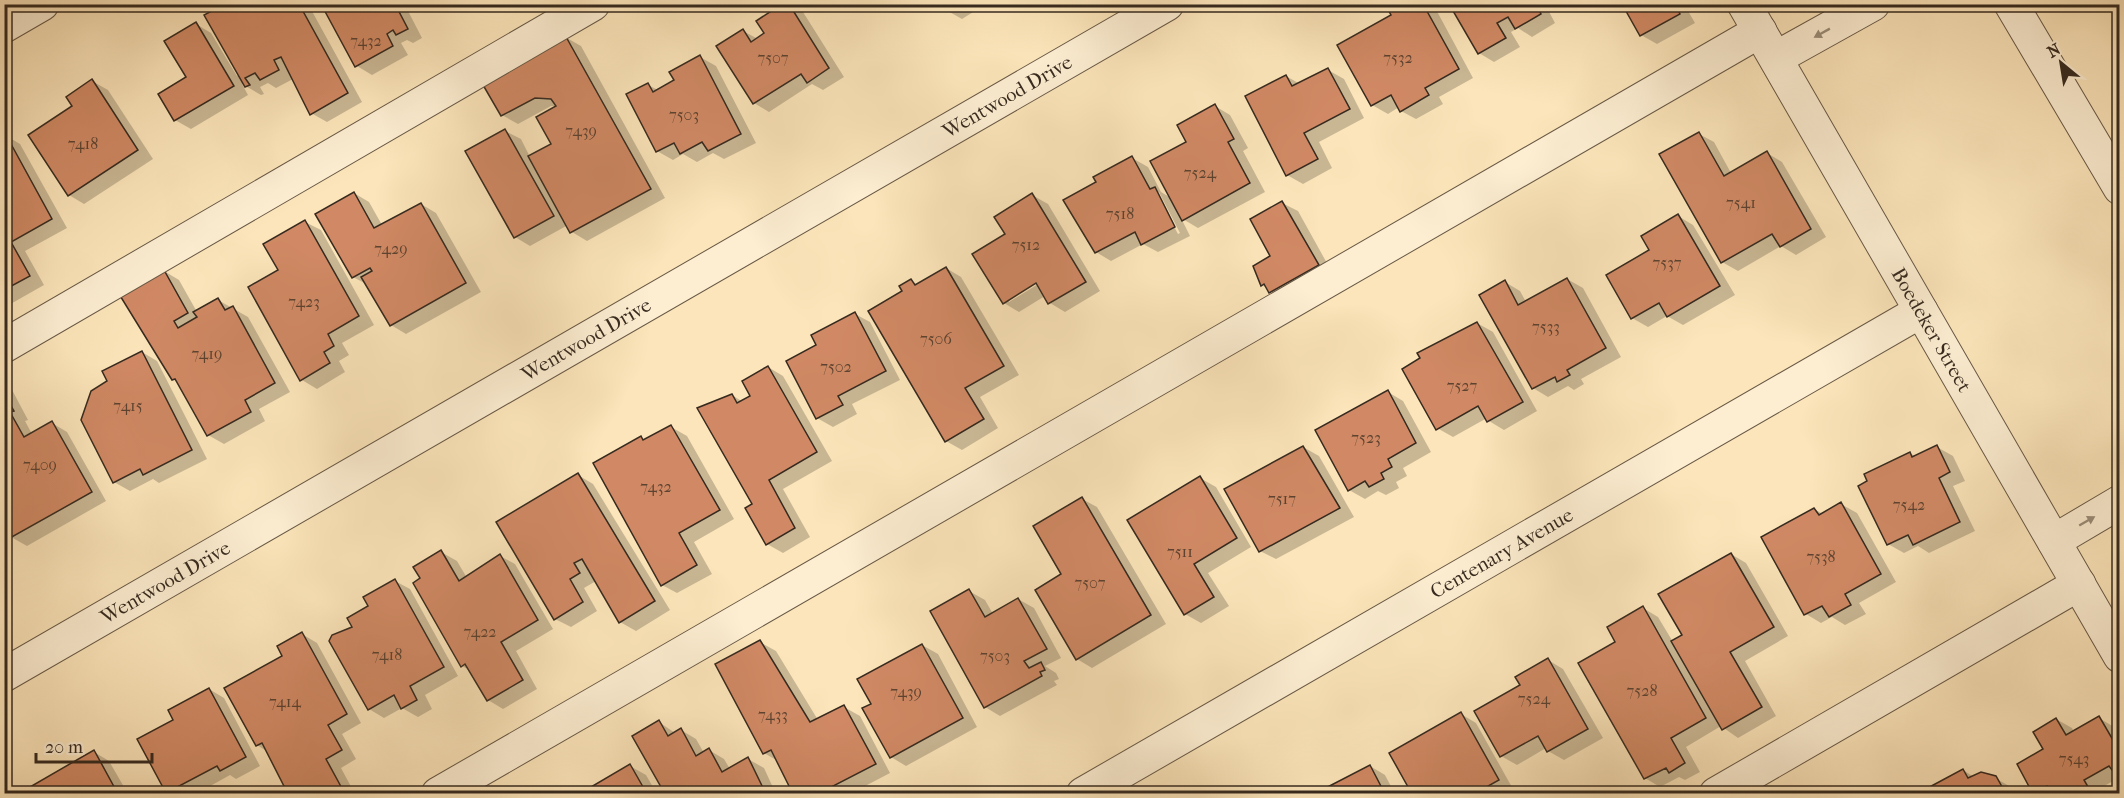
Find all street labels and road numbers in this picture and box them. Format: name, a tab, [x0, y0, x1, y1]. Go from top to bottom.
street label: Wentwood Drive	[938, 50, 1076, 144]
street label: Boedeker Street	[1887, 264, 1976, 396]
street label: Wentwood Drive	[517, 293, 655, 386]
street label: Centenary Avenue	[1426, 503, 1577, 603]
street label: Wentwood Drive	[96, 536, 234, 629]

